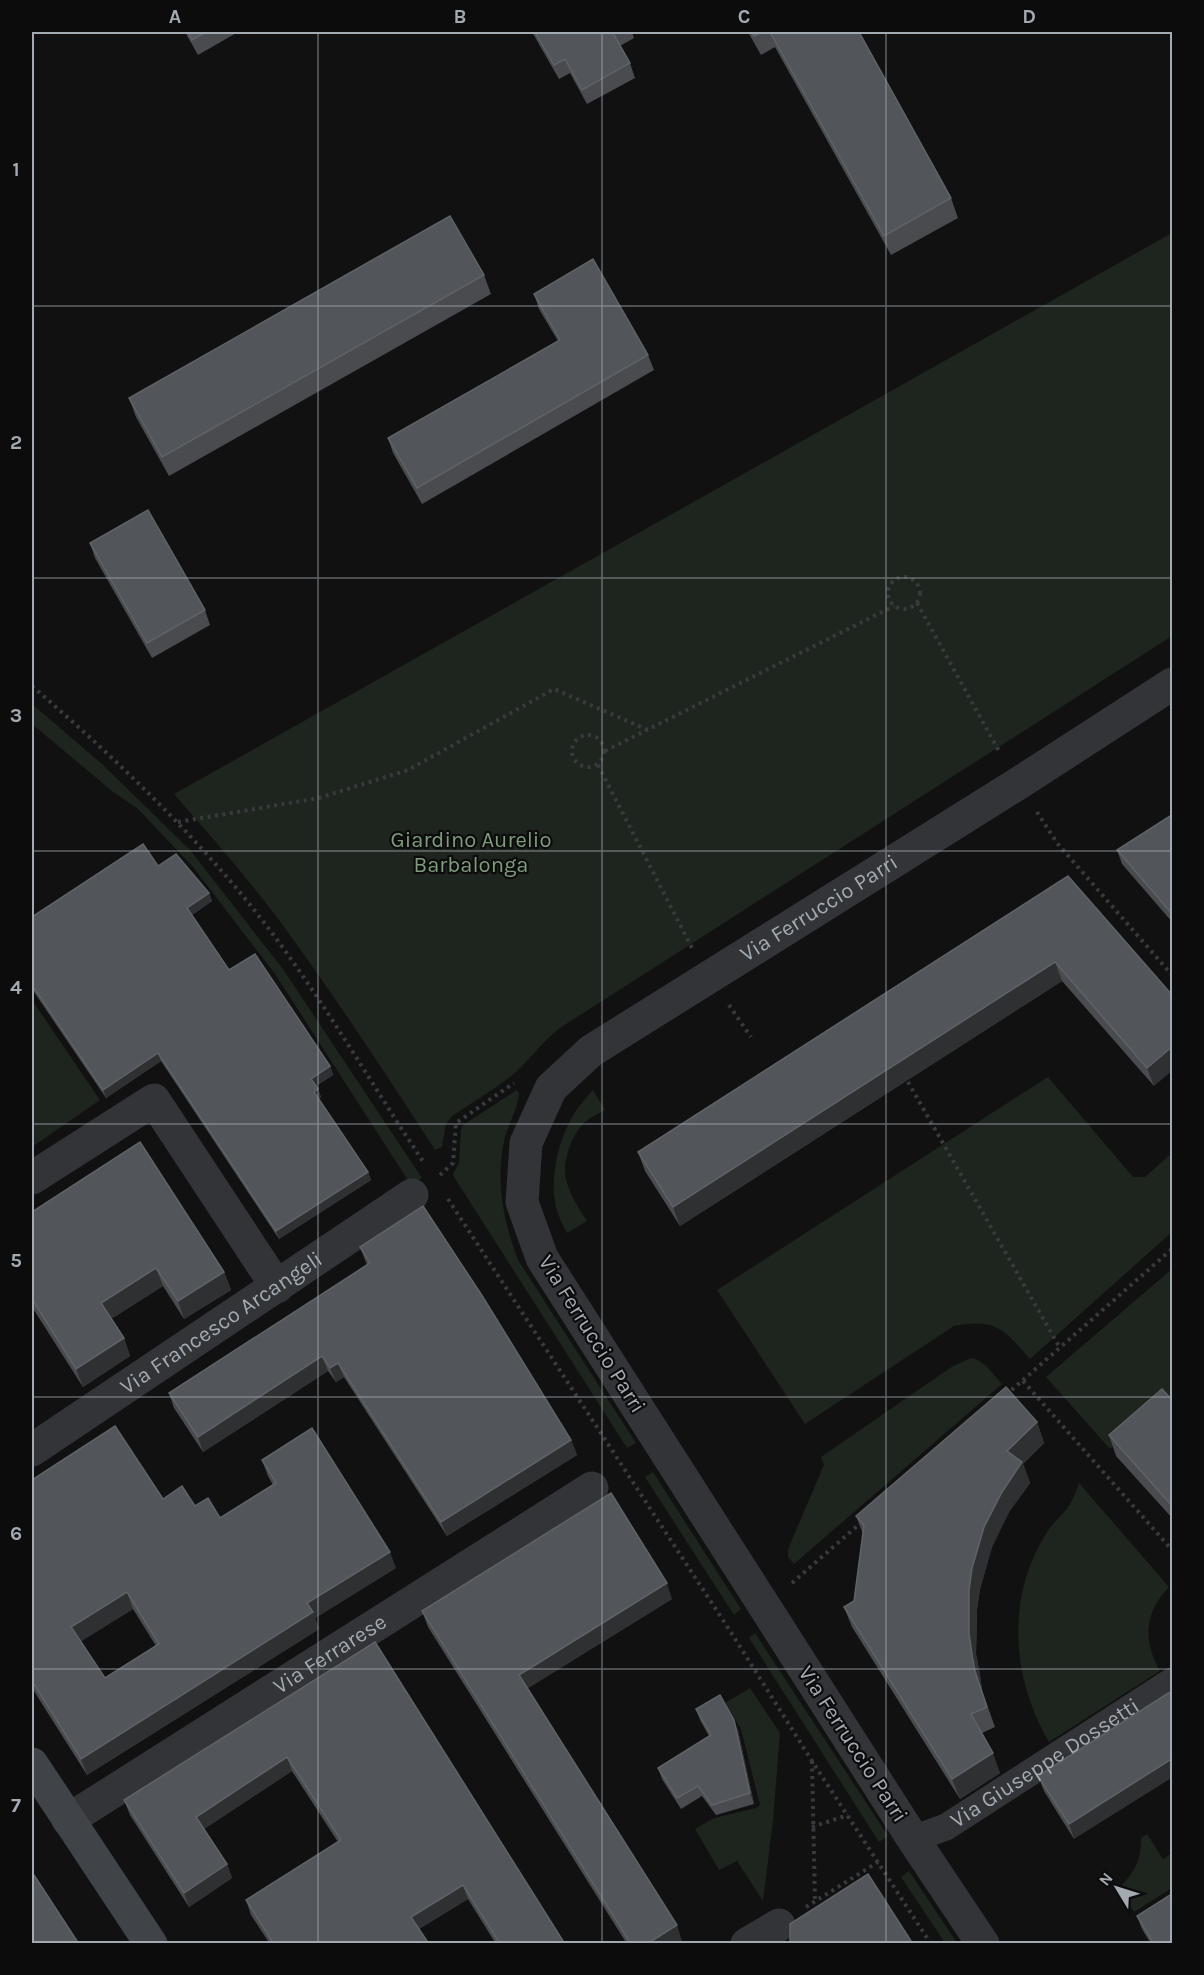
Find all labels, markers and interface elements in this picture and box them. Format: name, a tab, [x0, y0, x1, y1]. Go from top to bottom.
text: A	[169, 5, 182, 28]
text: B	[454, 5, 466, 28]
text: C	[738, 5, 750, 28]
text: D	[1022, 5, 1036, 28]
text: 1	[12, 158, 20, 181]
text: 2	[10, 431, 22, 454]
text: 3	[10, 704, 22, 727]
park label: Giardino Aurelio Barbalonga	[391, 827, 551, 878]
street label: Via Ferruccio Parri	[735, 849, 903, 967]
text: 4	[10, 976, 22, 999]
street label: Via Francesco Arcangeli	[115, 1246, 327, 1400]
text: 5	[10, 1249, 22, 1272]
street label: Via Ferruccio Parri	[533, 1250, 651, 1418]
text: 6	[10, 1522, 22, 1545]
street label: Via Ferrarese	[269, 1609, 391, 1700]
street label: Via Ferruccio Parri	[793, 1661, 913, 1827]
street label: Via Giuseppe Dossetti	[946, 1693, 1144, 1834]
text: 7	[11, 1794, 21, 1817]
north arrow	[1087, 1858, 1147, 1918]
text: N	[1095, 1869, 1117, 1889]

